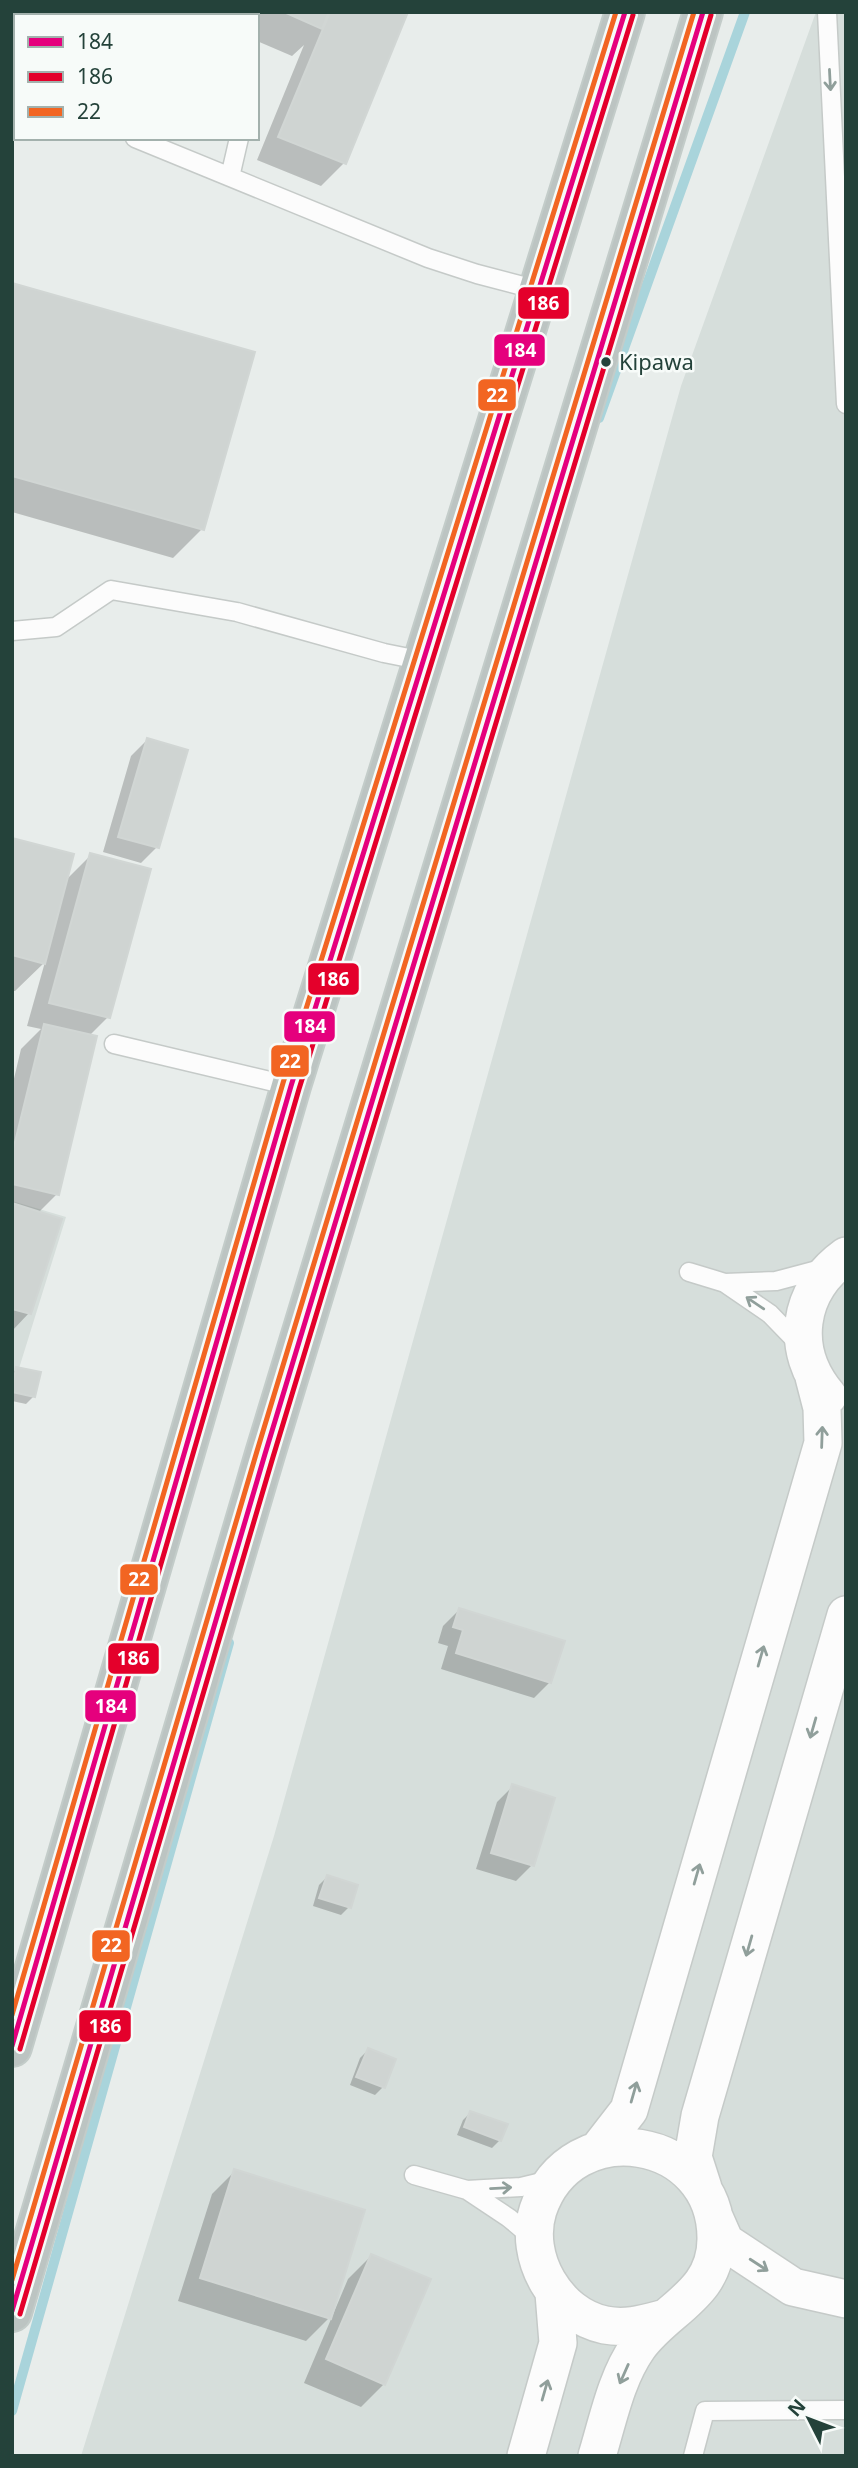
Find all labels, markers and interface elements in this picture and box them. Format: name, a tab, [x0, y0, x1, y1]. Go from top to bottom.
legend	[14, 14, 259, 140]
text: 184	[77, 27, 113, 55]
text: 186	[77, 62, 113, 90]
one-way arrow	[824, 69, 837, 92]
text: 22	[77, 97, 101, 125]
line badge: 186	[517, 286, 570, 320]
text: 186	[527, 290, 559, 316]
line badge: 184	[493, 333, 546, 367]
text: 184	[504, 337, 536, 363]
place label: Kipawa	[619, 346, 694, 376]
marker: Kipawa	[599, 355, 613, 369]
line badge: 22	[477, 378, 517, 412]
text: 22	[486, 382, 508, 408]
line badge: 186	[307, 962, 360, 996]
text: 186	[317, 966, 349, 992]
line badge: 184	[283, 1010, 336, 1043]
text: 184	[294, 1013, 326, 1039]
line badge: 22	[270, 1044, 310, 1078]
text: 22	[279, 1048, 301, 1074]
one-way arrow	[746, 1296, 765, 1310]
one-way arrow	[815, 1426, 828, 1449]
line badge: 22	[119, 1563, 159, 1596]
text: 22	[128, 1566, 150, 1592]
line badge: 186	[107, 1642, 160, 1675]
text: 186	[117, 1645, 149, 1671]
one-way arrow	[755, 1645, 768, 1667]
line badge: 184	[84, 1689, 137, 1723]
text: 184	[95, 1693, 127, 1719]
one-way arrow	[806, 1716, 819, 1739]
one-way arrow	[692, 1863, 705, 1885]
line badge: 22	[91, 1929, 131, 1963]
text: 22	[100, 1932, 122, 1958]
one-way arrow	[742, 1935, 755, 1957]
line badge: 186	[78, 2009, 132, 2043]
text: 186	[89, 2013, 121, 2039]
one-way arrow	[628, 2082, 641, 2104]
one-way arrow	[489, 2181, 512, 2194]
one-way arrow	[749, 2257, 768, 2272]
one-way arrow	[617, 2363, 630, 2384]
one-way arrow	[539, 2379, 552, 2401]
north arrow	[774, 2384, 844, 2454]
text: N	[782, 2393, 811, 2422]

